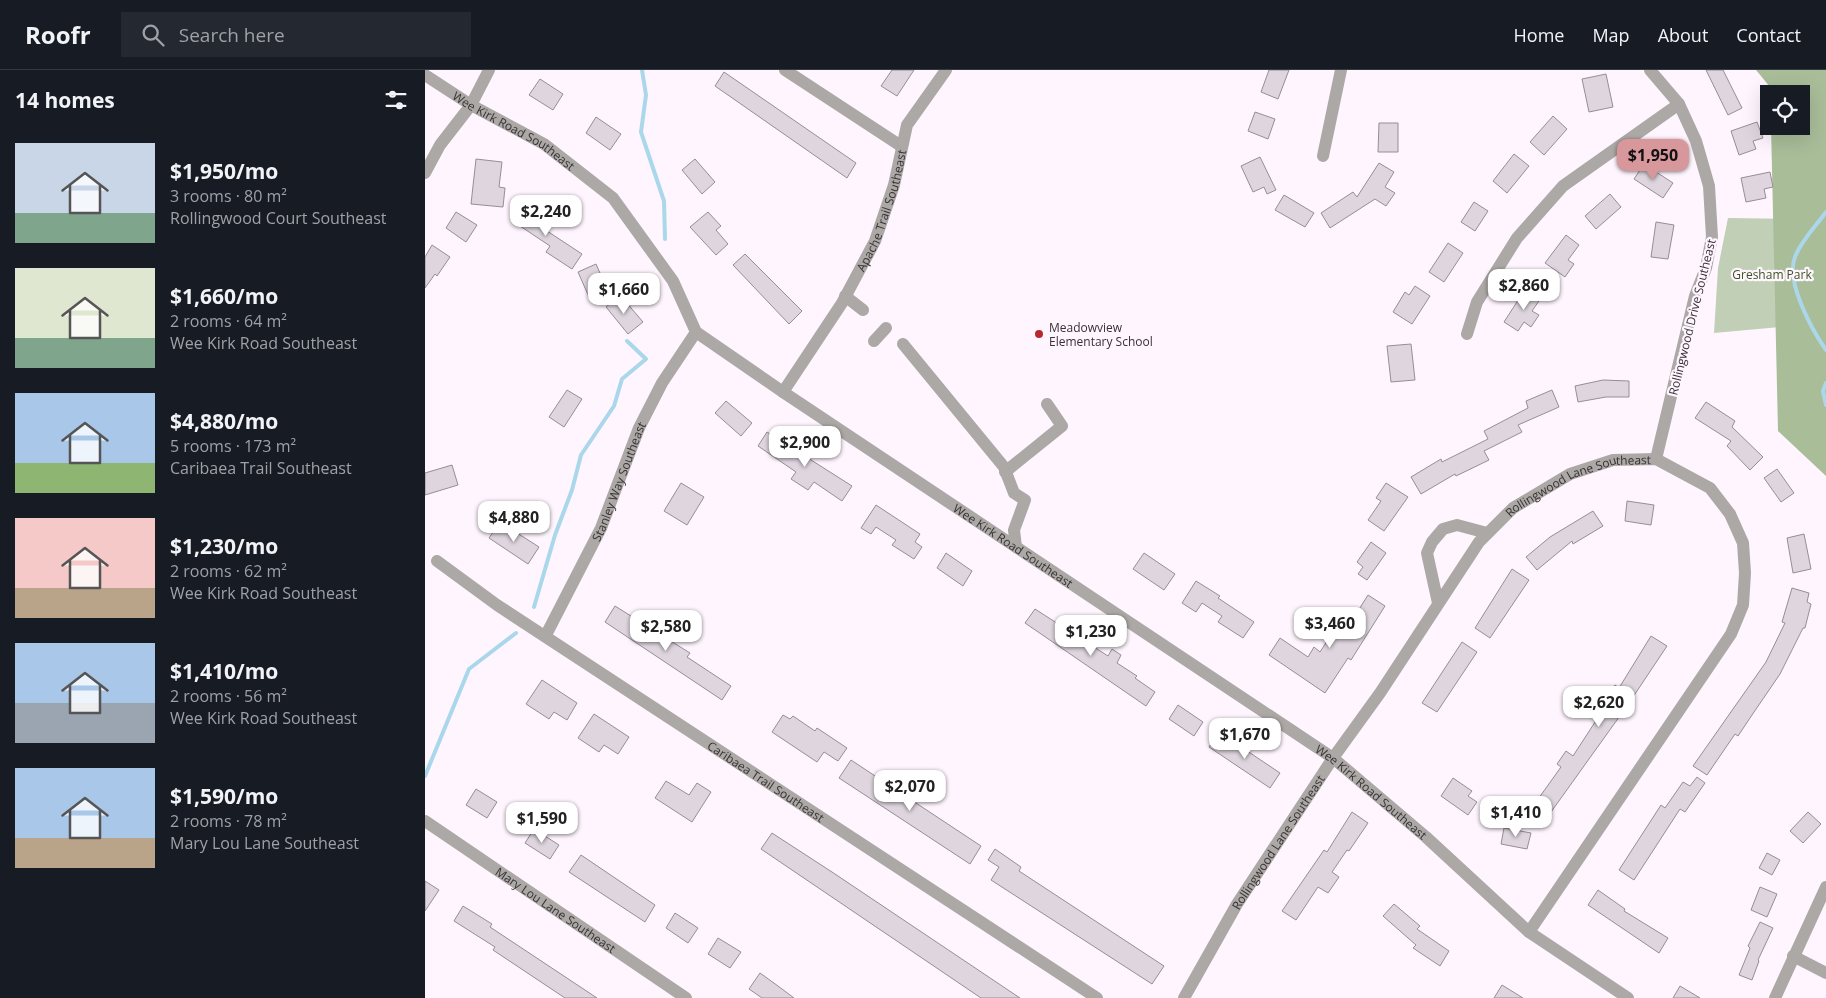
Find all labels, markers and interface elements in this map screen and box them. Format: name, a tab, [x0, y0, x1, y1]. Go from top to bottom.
search box	[121, 12, 471, 57]
text: Roofr	[25, 18, 91, 51]
icon: search	[139, 21, 167, 49]
text: Search here	[179, 22, 285, 48]
text: Home	[1514, 23, 1564, 47]
text: Map	[1592, 23, 1630, 47]
text: About	[1658, 23, 1708, 47]
text: Contact	[1736, 23, 1801, 47]
map controls	[1760, 85, 1810, 135]
button: locate	[1760, 85, 1810, 135]
text: 14 homes	[15, 86, 115, 114]
icon: filters	[382, 86, 410, 114]
street label: Wee Kirk Road Southeast	[449, 87, 579, 174]
pin: $1,950	[1612, 138, 1694, 181]
text: $1,950	[1628, 144, 1678, 166]
street label: Apache Trail Southeast	[852, 148, 910, 274]
text: $1,950/mo	[170, 157, 278, 185]
icon: home	[55, 163, 115, 223]
text: 3 rooms · 80 m²	[170, 185, 287, 207]
pin: $2,240	[505, 194, 587, 237]
text: $2,240	[521, 200, 571, 222]
text: Rollingwood Court Southeast	[170, 207, 387, 229]
street label: Rollingwood Drive Southeast	[1664, 237, 1720, 397]
park label: Gresham Park	[1732, 266, 1812, 283]
pin: $2,860	[1483, 268, 1565, 311]
pin: $1,660	[583, 272, 665, 315]
text: $2,860	[1499, 274, 1549, 296]
text: $1,660	[599, 278, 649, 300]
text: $1,660/mo	[170, 282, 278, 310]
icon: home	[55, 288, 115, 348]
text: 2 rooms · 64 m²	[170, 310, 287, 332]
place label: Meadowview Elementary School	[1049, 319, 1153, 350]
marker: Meadowview Elementary School	[1033, 328, 1045, 340]
text: Wee Kirk Road Southeast	[170, 332, 357, 354]
text: $4,880/mo	[170, 407, 278, 435]
icon: home	[55, 413, 115, 473]
street label: Stanley Way Southeast	[587, 419, 649, 544]
pin: $2,900	[764, 426, 846, 468]
text: $2,900	[780, 431, 830, 453]
text: 5 rooms · 173 m²	[170, 435, 296, 457]
street label: Rollingwood Lane Southeast	[1501, 451, 1651, 520]
text: Caribaea Trail Southeast	[170, 457, 352, 479]
street label: Wee Kirk Road Southeast	[950, 499, 1076, 591]
pin: $4,880	[473, 500, 555, 543]
text: $4,880	[489, 506, 539, 528]
text: $1,230/mo	[170, 532, 278, 560]
icon: home	[55, 538, 115, 598]
text: 2 rooms · 62 m²	[170, 560, 287, 582]
text: Wee Kirk Road Southeast	[170, 582, 357, 604]
pin: $3,460	[1289, 606, 1371, 649]
pin: $2,580	[625, 610, 707, 652]
text: $3,460	[1305, 612, 1355, 634]
pin: $1,230	[1050, 614, 1132, 657]
text: $2,580	[641, 615, 691, 637]
text: $1,230	[1066, 620, 1116, 642]
text: $1,410/mo	[170, 657, 278, 685]
icon: home	[55, 663, 115, 723]
text: 2 rooms · 56 m²	[170, 685, 287, 707]
pin: $2,620	[1558, 686, 1640, 728]
text: $2,620	[1574, 691, 1624, 713]
text: Wee Kirk Road Southeast	[170, 707, 357, 729]
pin: $1,670	[1204, 718, 1286, 760]
text: $1,670	[1220, 723, 1270, 745]
street label: Caribaea Trail Southeast	[704, 737, 828, 826]
street label: Wee Kirk Road Southeast	[1312, 740, 1431, 843]
pin: $2,070	[869, 770, 951, 812]
street label: Rollingwood Lane Southeast	[1227, 771, 1328, 913]
text: $2,070	[885, 775, 935, 797]
text: $1,590/mo	[170, 782, 278, 810]
icon: home	[55, 788, 115, 848]
pin: $1,410	[1475, 796, 1557, 838]
text: $1,410	[1491, 801, 1541, 823]
pin: $1,590	[501, 802, 583, 844]
text: $1,590	[517, 807, 567, 829]
text: 2 rooms · 78 m²	[170, 810, 287, 832]
text: Mary Lou Lane Southeast	[170, 832, 359, 854]
street label: Mary Lou Lane Southeast	[492, 863, 619, 957]

